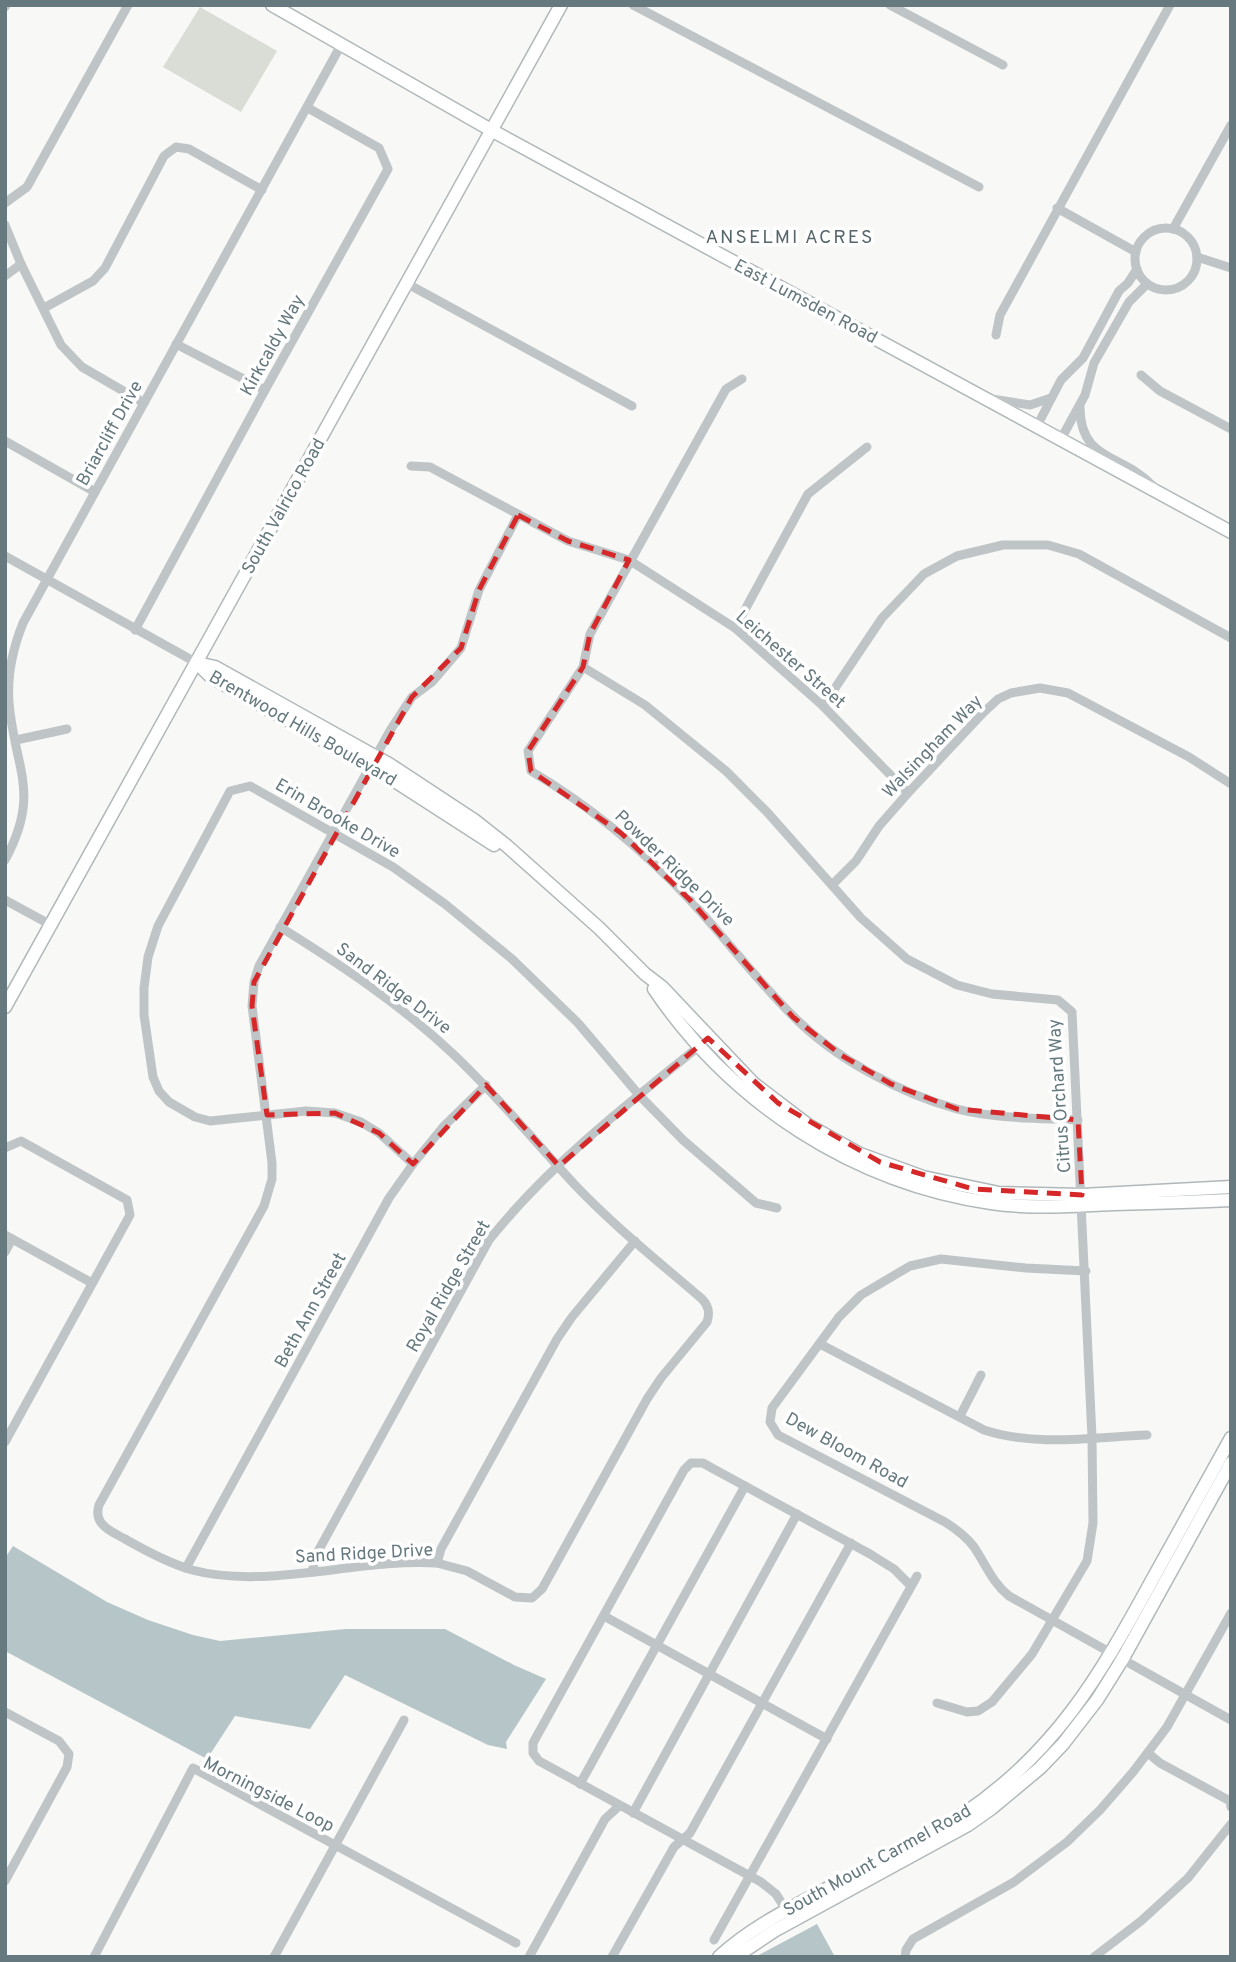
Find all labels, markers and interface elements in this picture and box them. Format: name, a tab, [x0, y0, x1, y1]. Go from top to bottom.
district label: ANSELMI ACRES	[706, 226, 874, 250]
street label: East Lumsden Road	[730, 255, 881, 350]
street label: Kirkcaldy Way	[236, 291, 311, 401]
street label: Briarcliff Drive	[72, 377, 149, 490]
street label: South Valrico Road	[237, 435, 331, 579]
street label: Leichester Street	[730, 606, 850, 714]
street label: Brentwood Hills Boulevard	[204, 666, 400, 793]
street label: Walsingham Way	[878, 690, 988, 804]
street label: Erin Brooke Drive	[270, 774, 404, 864]
street label: Powder Ridge Drive	[609, 806, 739, 932]
street label: Sand Ridge Drive	[331, 938, 455, 1040]
street label: Citrus Orchard Way	[1044, 1018, 1077, 1174]
street label: Royal Ridge Street	[402, 1216, 497, 1357]
street label: Beth Ann Street	[270, 1249, 352, 1372]
street label: Dew Bloom Road	[781, 1408, 912, 1494]
street label: Sand Ridge Drive	[294, 1539, 434, 1570]
street label: Morningside Loop	[199, 1752, 338, 1838]
street label: South Mount Carmel Road	[780, 1800, 976, 1923]

